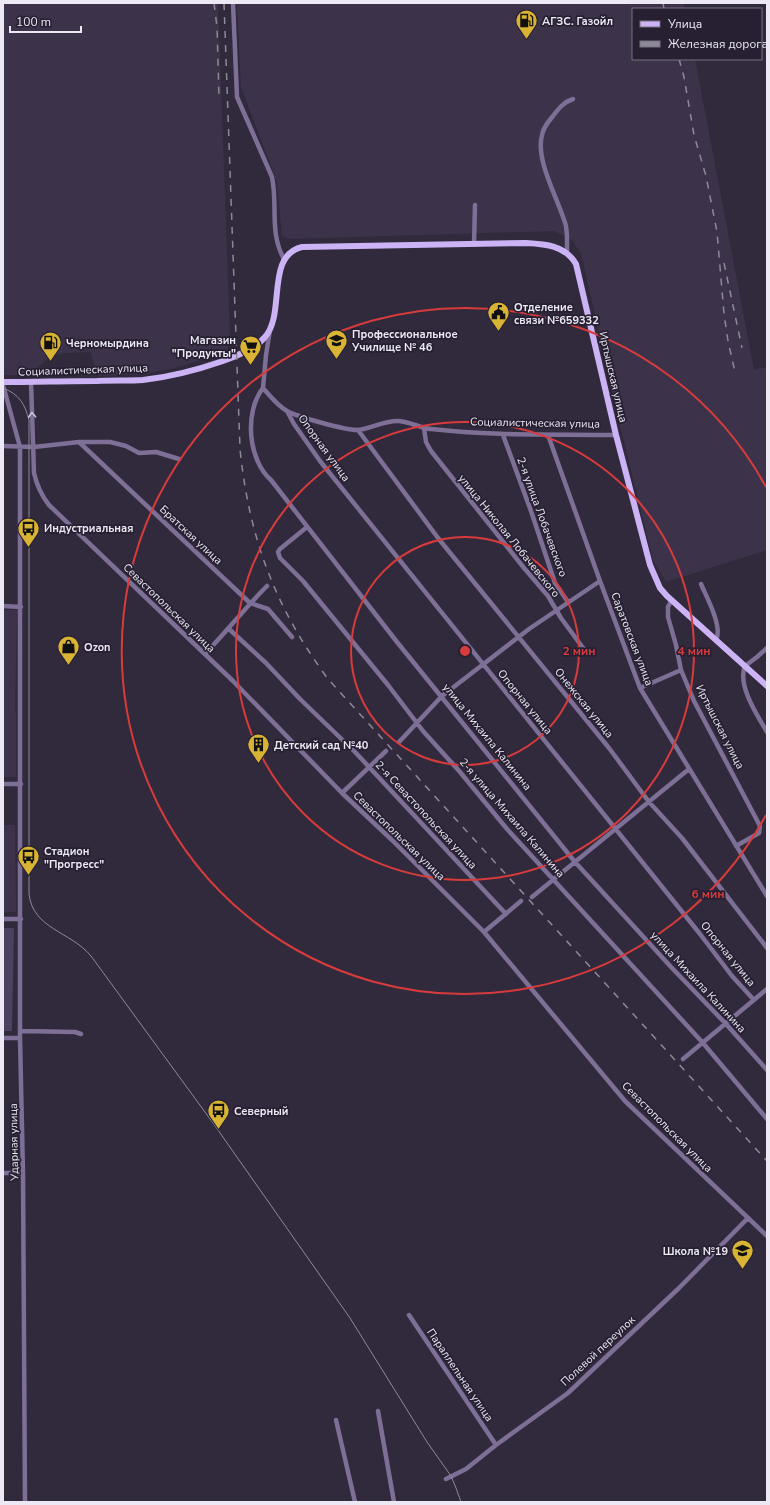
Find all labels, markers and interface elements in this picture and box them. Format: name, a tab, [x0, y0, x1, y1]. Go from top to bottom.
scale bar	[10, 8, 81, 34]
fuel station icon: АГЗС. Газойл	[514, 8, 540, 41]
legend	[632, 8, 762, 60]
text: 100 m	[16, 14, 51, 30]
place label: АГЗС. Газойл	[542, 14, 613, 29]
text: Улица	[667, 16, 702, 32]
text: Железная дорога	[668, 36, 768, 52]
public building icon: Отделение связи №659332	[485, 300, 511, 333]
place label: Отделение связи №659332	[514, 300, 599, 328]
school or university icon: Профессиональное Училище № 46	[323, 327, 349, 360]
place label: Профессиональное Училище № 46	[351, 327, 458, 355]
fuel station icon: Черномырдина	[38, 330, 64, 363]
street label: Иртышская улица	[595, 330, 631, 424]
place label: Магазин "Продукты"	[172, 333, 236, 361]
supermarket icon: Магазин "Продукты"	[238, 333, 264, 366]
place label: Черномырдина	[66, 336, 149, 351]
street label: Социалистическая улица	[18, 360, 148, 380]
street label: Опорная улица	[295, 411, 353, 485]
one-way arrow	[28, 412, 37, 418]
street label: Социалистическая улица	[470, 414, 600, 432]
street label: 2-я улица Лобачевского	[513, 455, 571, 579]
street label: улица Николая Лобачевского	[455, 471, 563, 601]
street label: Братская улица	[156, 502, 226, 568]
bus stop icon: Индустриальная	[16, 515, 42, 548]
place label: Индустриальная	[44, 521, 133, 536]
street label: Севастопольская улица	[120, 560, 218, 656]
street label: Саратовская улица	[607, 590, 657, 688]
shop icon: Ozon	[56, 634, 82, 667]
place label: Ozon	[84, 640, 111, 655]
text: 2 мин	[562, 643, 596, 659]
text: 4 мин	[677, 643, 711, 659]
centre of rings	[458, 644, 472, 658]
street label: Онежская улица	[551, 665, 617, 741]
street label: Опорная улица	[494, 666, 556, 738]
street label: улица Михаила Калинина	[439, 680, 535, 794]
street label: Иртышская улица	[692, 682, 748, 772]
building icon: Детский сад №40	[245, 732, 271, 765]
place label: Детский сад №40	[274, 738, 369, 753]
street label: 2-я улица Михаила Калинина	[456, 755, 568, 881]
street label: 2-я Севастопольская улица	[373, 758, 479, 872]
street label: Севастопольская улица	[350, 789, 448, 883]
bus stop icon: Стадион "Прогресс"	[16, 844, 42, 877]
place label: Стадион "Прогресс"	[44, 844, 104, 872]
text: 6 мин	[691, 886, 725, 902]
street label: Опорная улица	[697, 918, 759, 990]
street label: улица Михаила Калинина	[647, 928, 749, 1036]
street label: Севастопольская улица	[618, 1078, 716, 1176]
bus stop icon: Северный	[205, 1098, 231, 1131]
street label: Ударная улица	[6, 1103, 22, 1182]
place label: Северный	[234, 1104, 288, 1119]
school or university icon: Школа №19	[730, 1238, 756, 1271]
place label: Школа №19	[663, 1244, 728, 1259]
street label: Полевой переулок	[558, 1312, 639, 1389]
street label: Параллельная улица	[423, 1325, 497, 1425]

